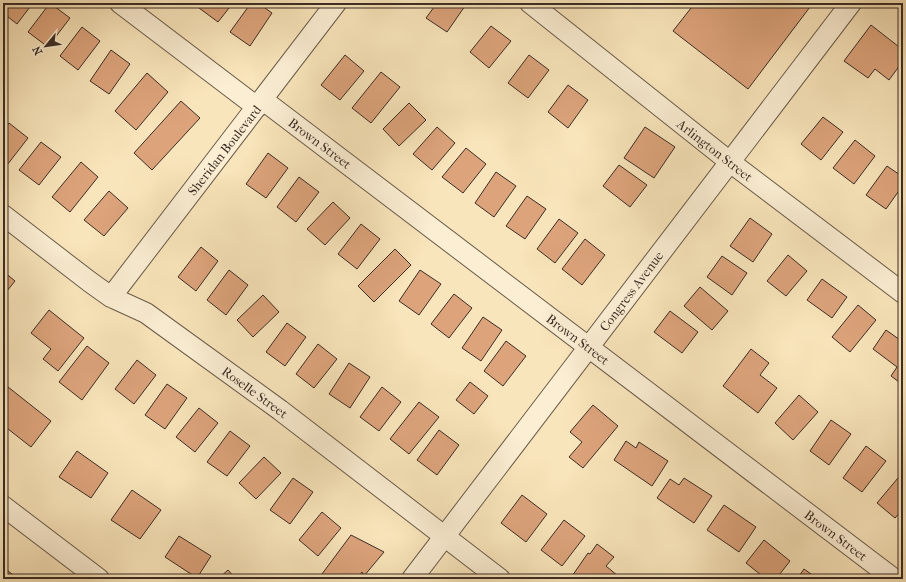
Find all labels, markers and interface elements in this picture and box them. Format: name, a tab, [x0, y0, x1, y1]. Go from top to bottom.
north arrow	[26, 26, 66, 66]
text: N	[30, 43, 45, 57]
street label: Sheridan Boulevard	[185, 102, 265, 198]
street label: Brown Street	[285, 115, 354, 172]
street label: Arlington Street	[673, 116, 756, 185]
street label: Congress Avenue	[597, 248, 667, 334]
street label: Brown Street	[543, 311, 612, 368]
street label: Roselle Street	[219, 364, 291, 421]
street label: Brown Street	[801, 507, 870, 564]

